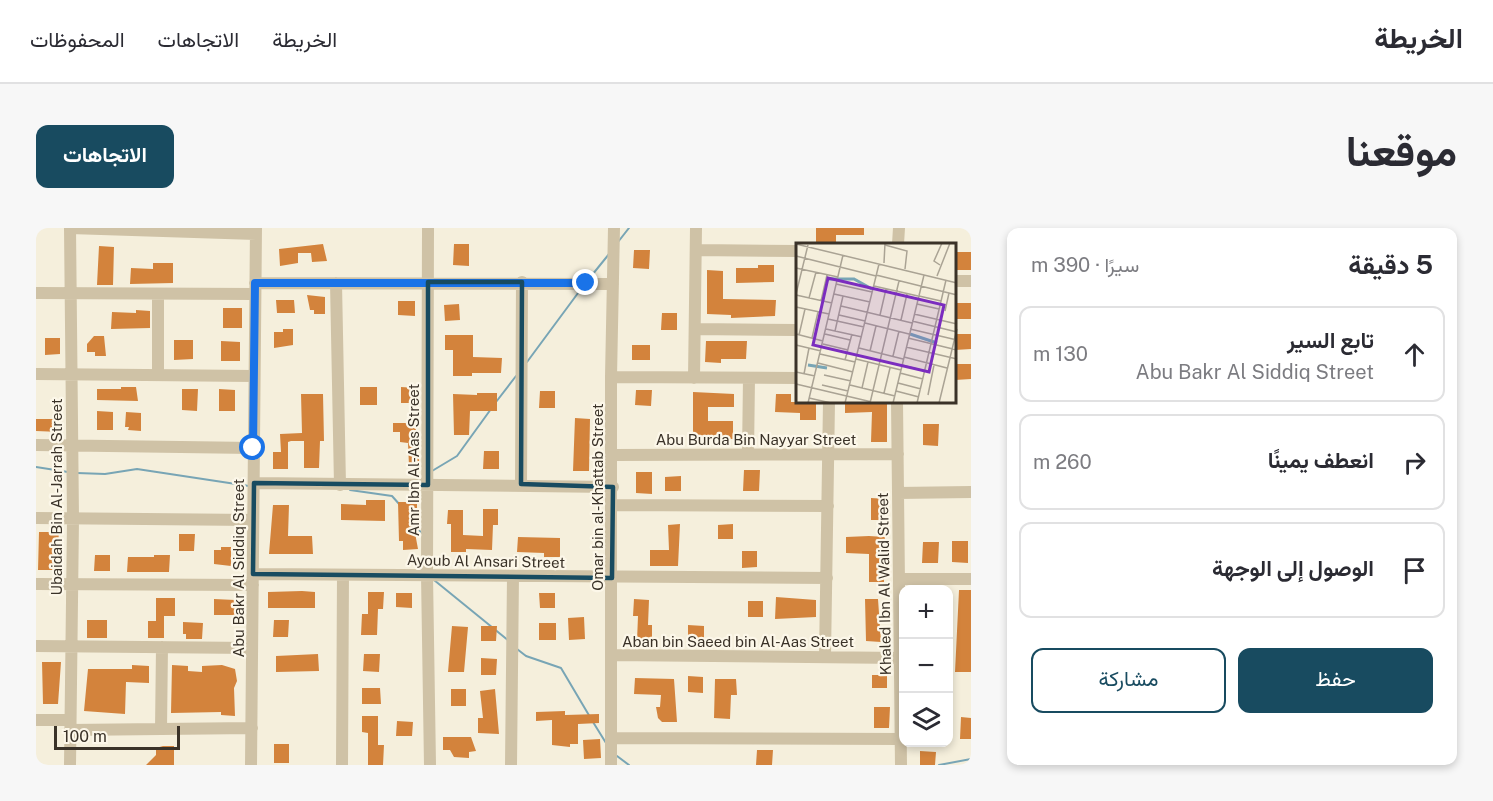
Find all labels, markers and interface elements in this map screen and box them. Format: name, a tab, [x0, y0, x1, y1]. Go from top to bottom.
text: الخريطة	[1374, 21, 1463, 54]
text: المحفوظات	[30, 27, 125, 52]
text: الاتجاهات	[158, 27, 239, 52]
text: الخريطة	[272, 27, 337, 52]
button: الاتجاهات	[36, 125, 174, 188]
text: موقعنا	[1346, 126, 1457, 175]
inset map	[796, 243, 956, 404]
text: 5 دقيقة	[1348, 249, 1433, 280]
text: سيرًا · 390 m	[1031, 253, 1139, 277]
route end	[572, 269, 598, 295]
text: تابع السير	[1287, 327, 1374, 353]
icon: ahead	[1398, 338, 1431, 371]
text: 130 m	[1033, 342, 1088, 366]
text: Abu Bakr Al Siddiq Street	[1135, 360, 1374, 384]
street label: Amr Ibn Al-Aas Street	[405, 383, 422, 536]
street label: Ubaidah Bin Al-Jarrah Street	[48, 398, 65, 596]
street label: Omar bin al-Khattab Street	[589, 403, 606, 591]
street label: Abu Burda Bin Nayyar Street	[656, 431, 856, 448]
route start	[239, 434, 265, 460]
icon: right	[1398, 446, 1431, 479]
text: انعطف يمينًا	[1268, 447, 1374, 473]
text: 260 m	[1033, 450, 1092, 474]
street label: Abu Bakr Al Siddiq Street	[230, 478, 247, 657]
street label: Khaled Ibn Al Walid Street	[874, 492, 894, 676]
street label: Ayoub Al Ansari Street	[407, 551, 565, 571]
icon: arrive	[1398, 554, 1431, 587]
text: الوصول إلى الوجهة	[1212, 555, 1374, 581]
map controls	[899, 585, 953, 747]
button: +	[899, 585, 953, 639]
street label: Aban bin Saeed bin Al-Aas Street	[622, 633, 854, 650]
button: −	[899, 639, 953, 693]
button: مشاركة	[1031, 648, 1226, 713]
button: حفظ	[1238, 648, 1433, 713]
button: layers	[899, 693, 953, 747]
scale bar	[54, 723, 180, 750]
text: 100 m	[63, 727, 107, 746]

